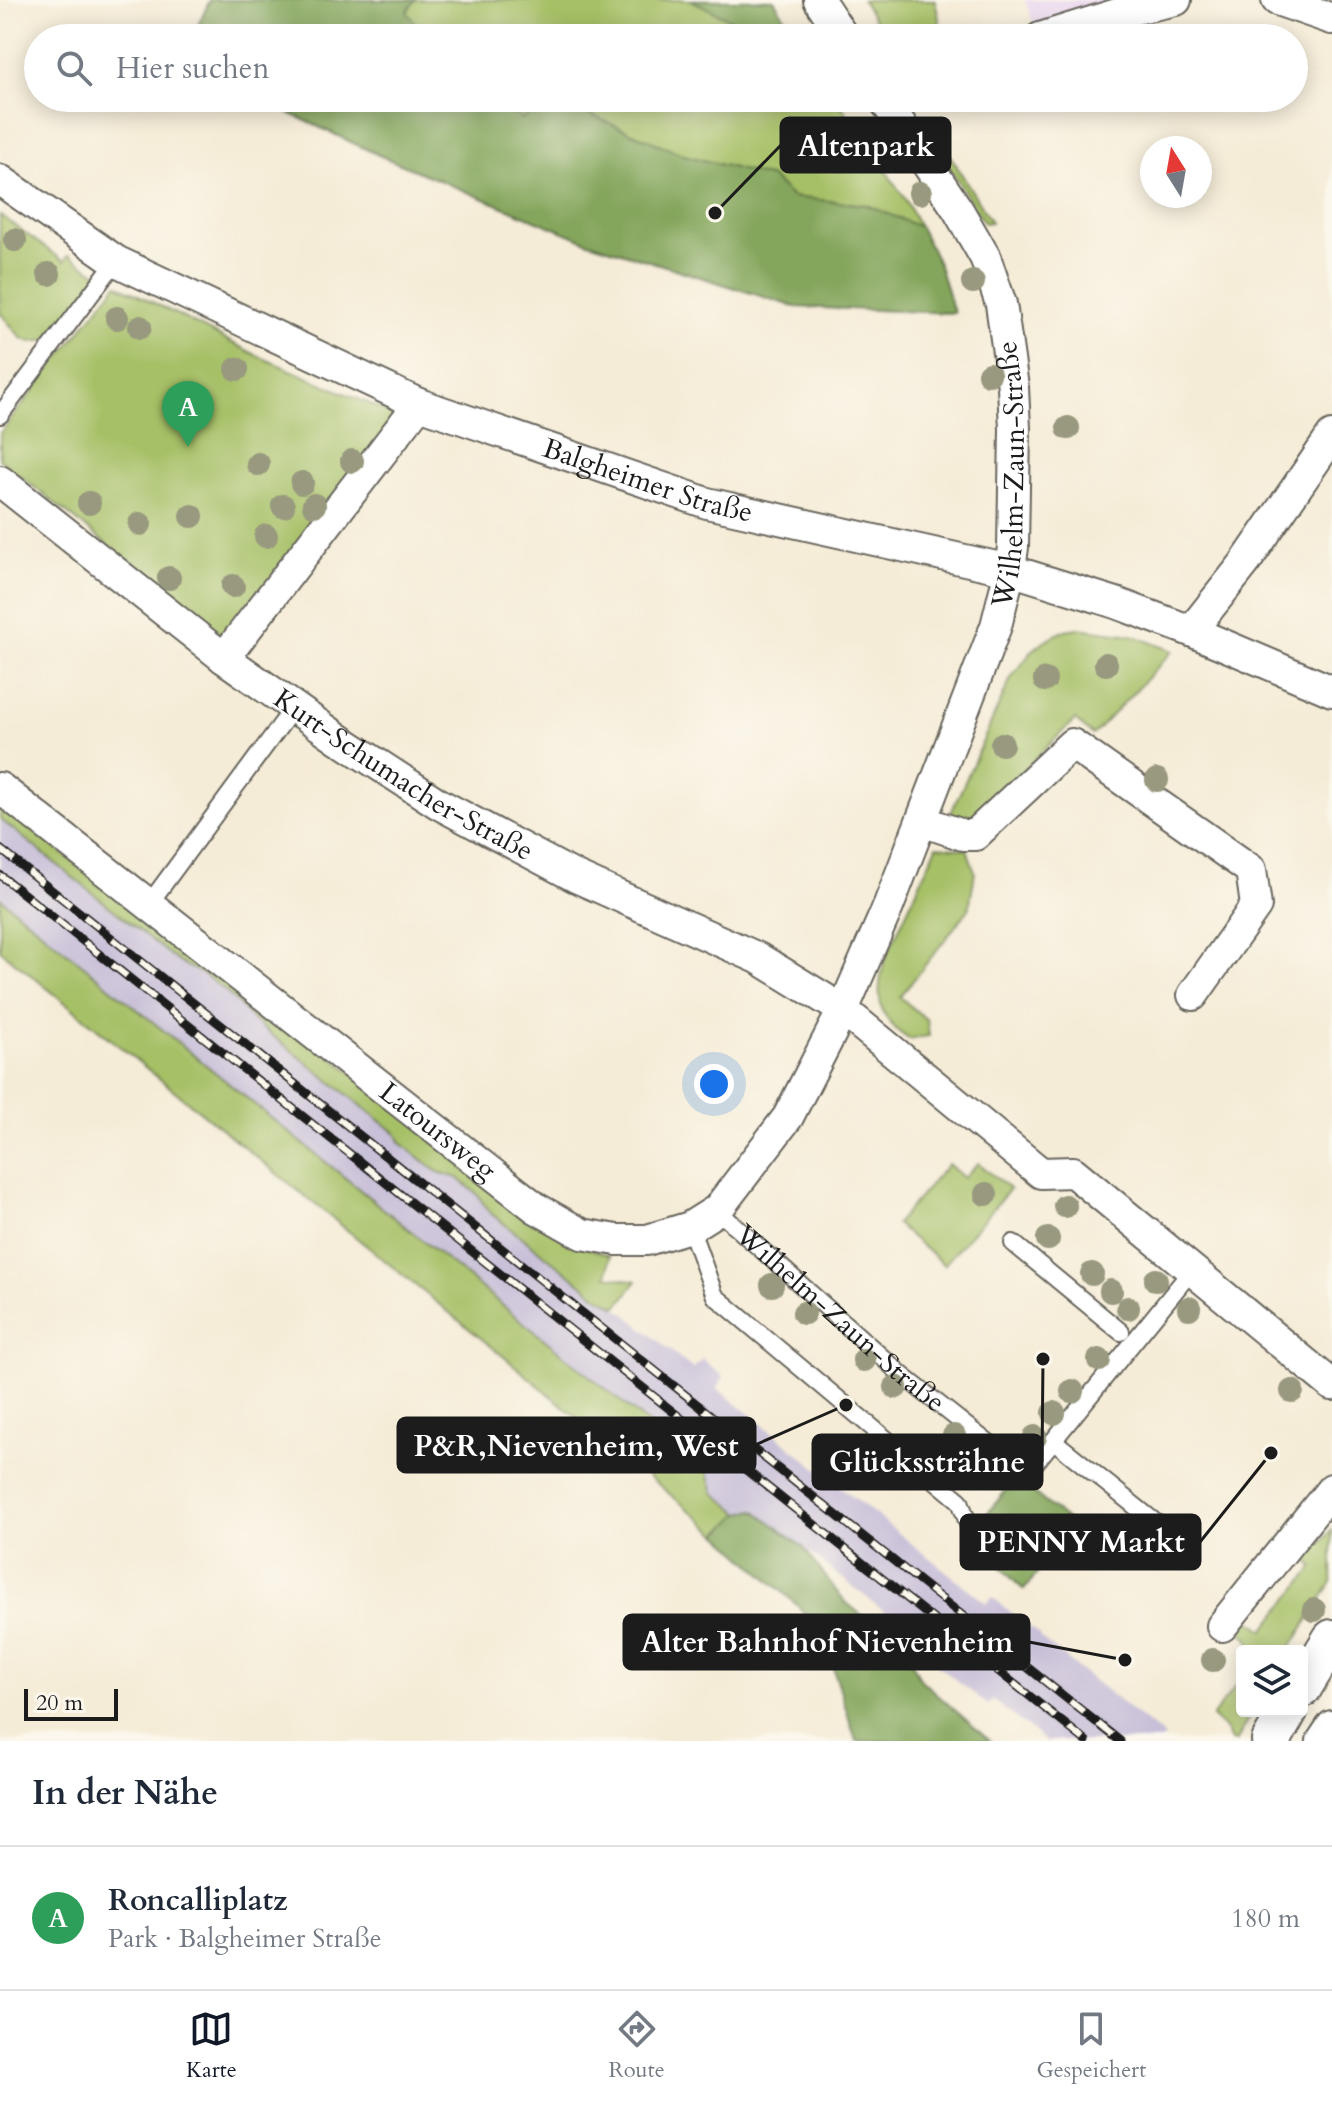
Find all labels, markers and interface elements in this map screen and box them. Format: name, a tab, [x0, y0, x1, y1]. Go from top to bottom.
search box	[24, 24, 1308, 112]
icon: search	[52, 46, 96, 90]
text: Hier suchen	[116, 48, 269, 89]
callout: Altenpark	[781, 118, 950, 172]
text: Altenpark	[797, 126, 935, 167]
north arrow	[1140, 136, 1212, 208]
street label: Wilhelm-Zaun-Straße	[982, 339, 1034, 613]
pin: A	[162, 381, 214, 447]
street label: Balgheimer Straße	[538, 429, 756, 532]
street label: Kurt-Schumacher-Straße	[266, 680, 540, 870]
your location	[694, 1064, 734, 1104]
street label: Latoursweg	[371, 1073, 504, 1189]
street label: Wilhelm-Zaun-Straße	[726, 1215, 953, 1421]
callout: P&R,Nievenheim, West	[398, 1418, 755, 1472]
text: P&R,Nievenheim, West	[413, 1426, 739, 1467]
callout: Glückssträhne	[813, 1435, 1042, 1489]
text: Glückssträhne	[829, 1442, 1025, 1483]
callout: PENNY Markt	[961, 1515, 1200, 1569]
text: PENNY Markt	[977, 1522, 1185, 1563]
callout: Alter Bahnhof Nievenheim	[624, 1615, 1029, 1669]
text: Alter Bahnhof Nievenheim	[641, 1622, 1014, 1663]
map controls	[1236, 1645, 1308, 1717]
button: layers	[1236, 1645, 1308, 1717]
scale bar	[24, 1685, 118, 1721]
text: 20 m	[36, 1688, 83, 1718]
text: In der Nähe	[32, 1770, 218, 1816]
text: Roncalliplatz	[108, 1880, 288, 1921]
text: A	[48, 1901, 68, 1936]
text: 180 m	[1231, 1901, 1300, 1936]
text: Park · Balgheimer Straße	[108, 1921, 382, 1956]
tab: Karte	[186, 2007, 237, 2085]
tab: Route	[608, 2007, 665, 2085]
tab: Gespeichert	[1036, 2007, 1146, 2085]

